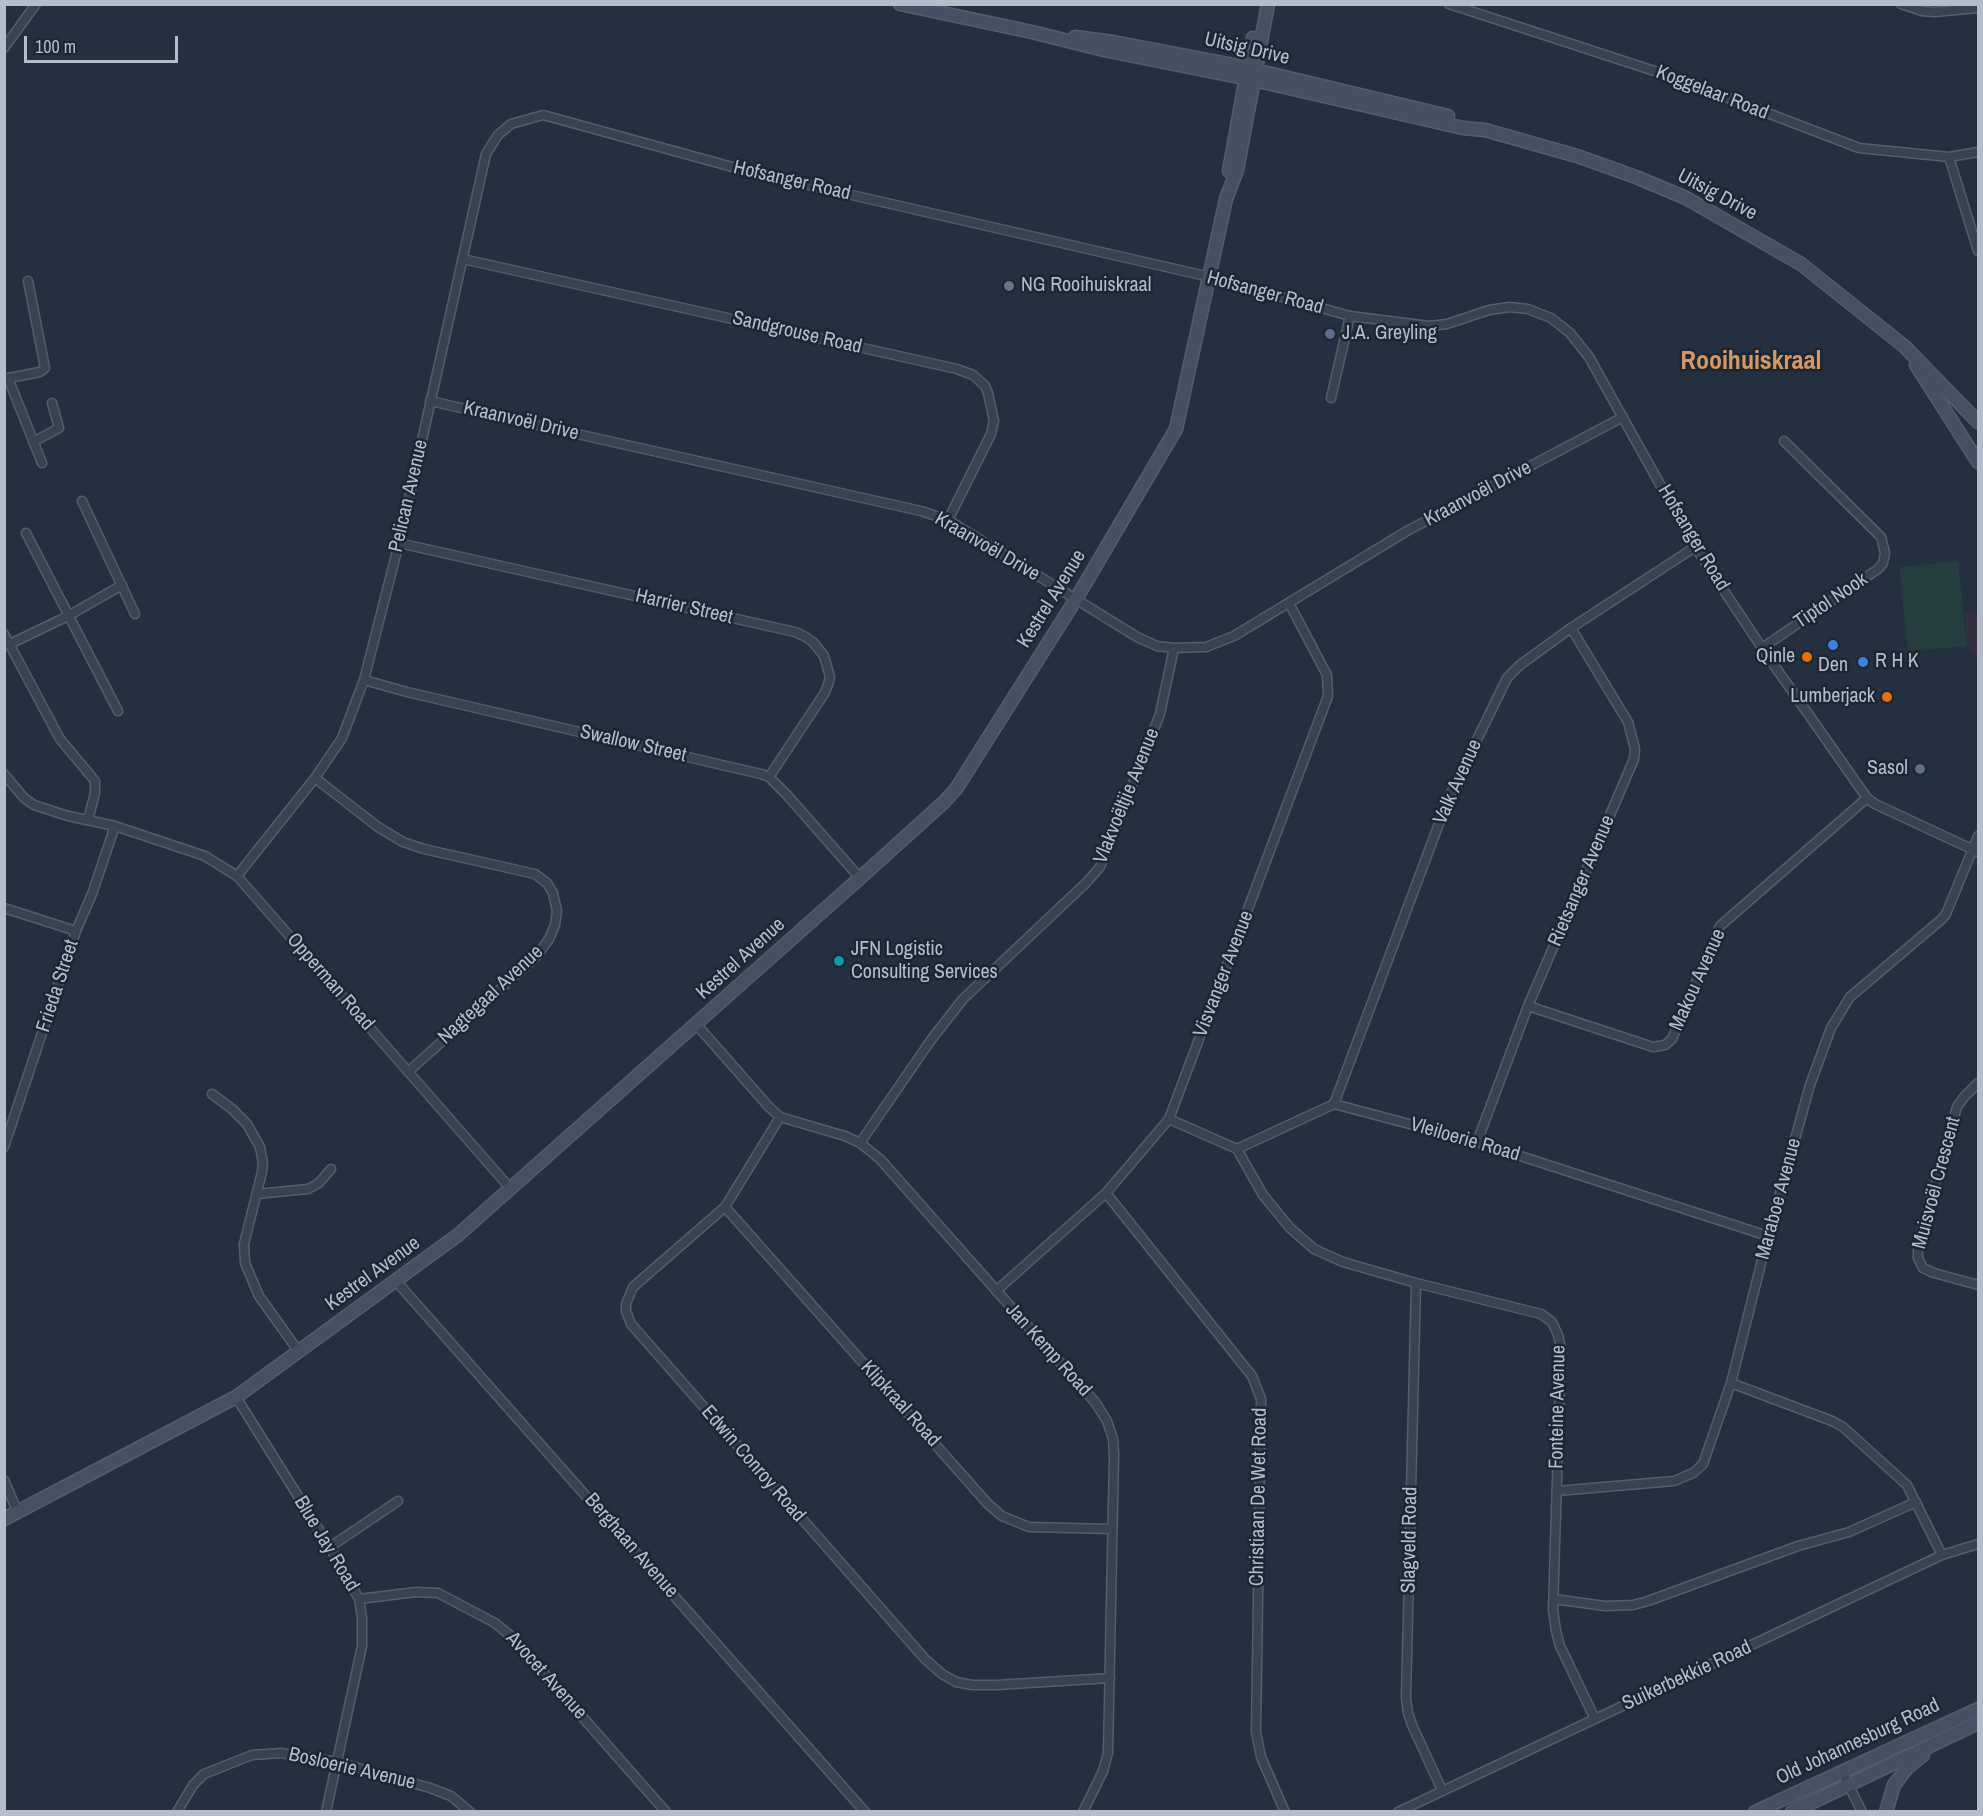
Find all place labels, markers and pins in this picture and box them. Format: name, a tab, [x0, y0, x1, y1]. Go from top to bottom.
place label: NG Rooihuiskraal	[1021, 274, 1151, 298]
marker: NG Rooihuiskraal	[1002, 279, 1016, 293]
place label: J.A. Greyling	[1342, 322, 1437, 346]
marker: J.A. Greyling	[1323, 327, 1337, 341]
marker: Den	[1826, 638, 1840, 652]
place label: Qinle	[1756, 645, 1795, 669]
marker: Qinle	[1800, 650, 1814, 664]
place label: R H K	[1875, 650, 1919, 674]
place label: Den	[1818, 654, 1848, 678]
marker: R H K	[1856, 655, 1870, 669]
place label: Lumberjack	[1790, 685, 1875, 709]
marker: Lumberjack	[1880, 690, 1894, 704]
place label: Sasol	[1867, 757, 1908, 781]
marker: Sasol	[1913, 762, 1927, 776]
place label: JFN Logistic Consulting Services	[851, 938, 998, 985]
marker: JFN Logistic Consulting Services	[832, 954, 846, 968]

